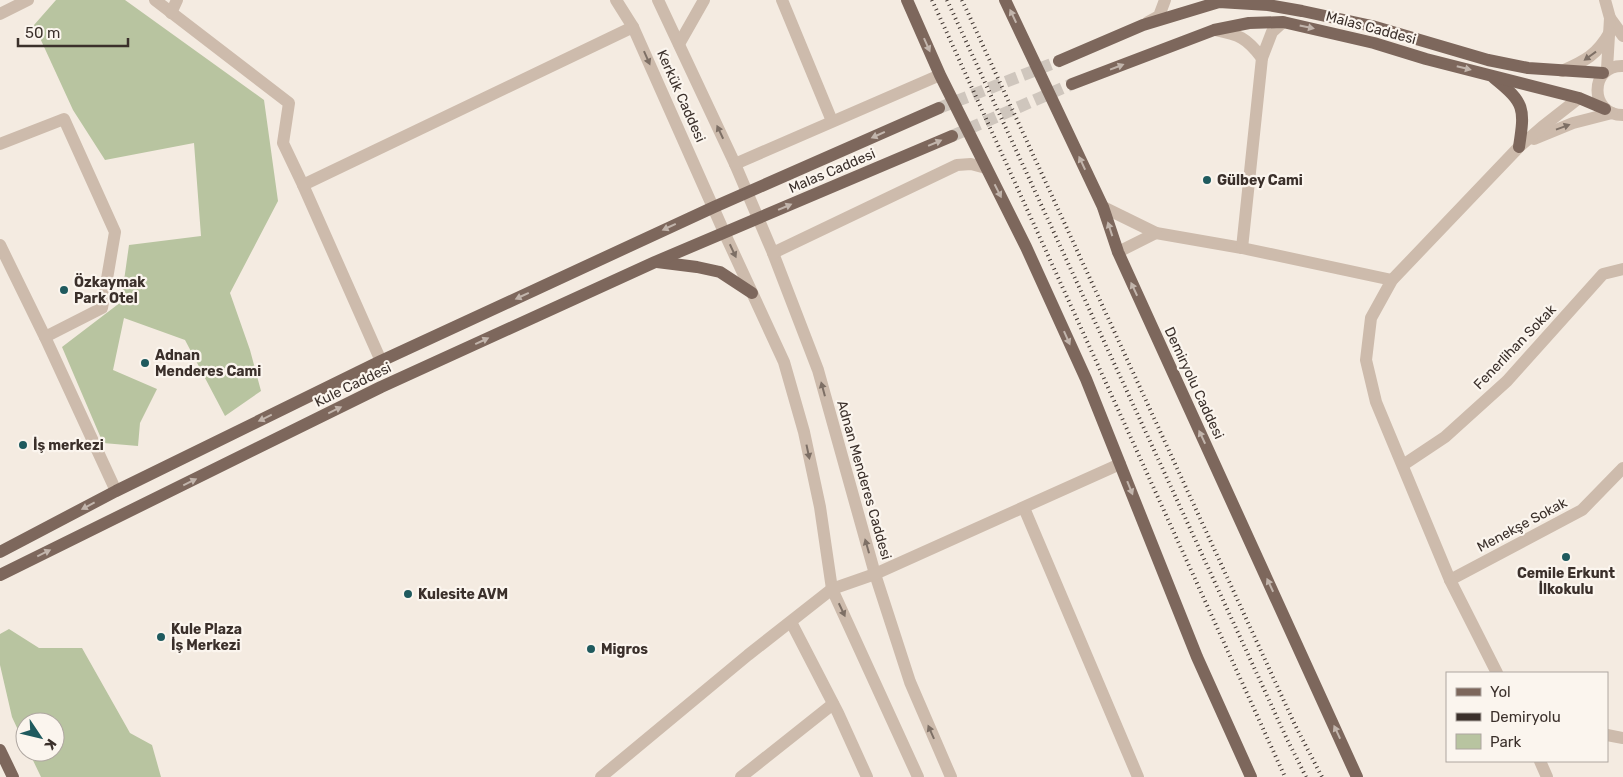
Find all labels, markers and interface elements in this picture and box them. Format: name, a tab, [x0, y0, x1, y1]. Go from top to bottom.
street label: Malas Caddesi	[1324, 8, 1418, 48]
one-way arrow	[1008, 9, 1016, 23]
scale bar	[18, 15, 128, 47]
one-way arrow	[1299, 23, 1314, 31]
text: 50 m	[25, 24, 60, 42]
one-way arrow	[923, 38, 931, 52]
street label: Kerkük Caddesi	[653, 47, 709, 145]
one-way arrow	[644, 51, 652, 65]
one-way arrow	[1583, 51, 1597, 61]
one-way arrow	[1110, 63, 1125, 71]
one-way arrow	[1456, 64, 1471, 72]
one-way arrow	[1556, 123, 1571, 131]
one-way arrow	[716, 125, 724, 139]
one-way arrow	[871, 131, 885, 139]
one-way arrow	[928, 139, 942, 147]
street label: Malas Caddesi	[786, 145, 878, 197]
one-way arrow	[1078, 156, 1086, 170]
place label: Gülbey Cami	[1217, 172, 1303, 189]
marker: Gülbey Cami	[1201, 174, 1213, 186]
one-way arrow	[994, 184, 1002, 198]
one-way arrow	[778, 202, 792, 210]
one-way arrow	[1106, 222, 1114, 237]
one-way arrow	[662, 224, 676, 232]
one-way arrow	[728, 244, 737, 259]
place label: Özkaymak Park Otel	[74, 273, 146, 307]
one-way arrow	[1130, 282, 1138, 296]
marker: Özkaymak Park Otel	[58, 284, 70, 296]
one-way arrow	[515, 292, 529, 300]
street label: Fenerlihan Sokak	[1470, 301, 1560, 393]
street label: Demiryolu Caddesi	[1161, 324, 1227, 442]
one-way arrow	[1063, 331, 1071, 345]
one-way arrow	[475, 336, 489, 344]
place label: Adnan Menderes Cami	[155, 347, 261, 380]
marker: Adnan Menderes Cami	[139, 357, 151, 369]
street label: Kule Caddesi	[312, 359, 394, 411]
one-way arrow	[819, 382, 827, 397]
street label: Adnan Menderes Caddesi	[833, 398, 895, 562]
one-way arrow	[328, 405, 342, 413]
one-way arrow	[258, 415, 272, 423]
one-way arrow	[1198, 430, 1206, 444]
place label: İş merkezi	[33, 436, 104, 454]
marker: İş merkezi	[17, 439, 29, 451]
one-way arrow	[804, 444, 812, 460]
one-way arrow	[182, 477, 197, 486]
one-way arrow	[1126, 481, 1134, 495]
street label: Menekşe Sokak	[1474, 494, 1571, 556]
one-way arrow	[80, 502, 95, 510]
one-way arrow	[863, 538, 871, 553]
one-way arrow	[37, 549, 51, 557]
marker: Cemile Erkunt İlkokulu	[1560, 551, 1572, 563]
place label: Cemile Erkunt İlkokulu	[1517, 565, 1616, 598]
one-way arrow	[1265, 578, 1273, 592]
place label: Kulesite AVM	[418, 586, 508, 603]
marker: Kulesite AVM	[402, 588, 414, 600]
one-way arrow	[838, 603, 846, 617]
place label: Kule Plaza İş Merkezi	[171, 621, 242, 654]
marker: Kule Plaza İş Merkezi	[155, 631, 167, 643]
place label: Migros	[601, 641, 648, 658]
marker: Migros	[585, 643, 597, 655]
legend	[1446, 672, 1608, 762]
text: Yol	[1490, 683, 1511, 701]
text: Demiryolu	[1490, 708, 1561, 726]
north arrow	[15, 712, 65, 762]
one-way arrow	[927, 725, 935, 739]
one-way arrow	[1333, 725, 1341, 739]
text: Park	[1490, 733, 1521, 751]
text: K	[40, 735, 60, 753]

